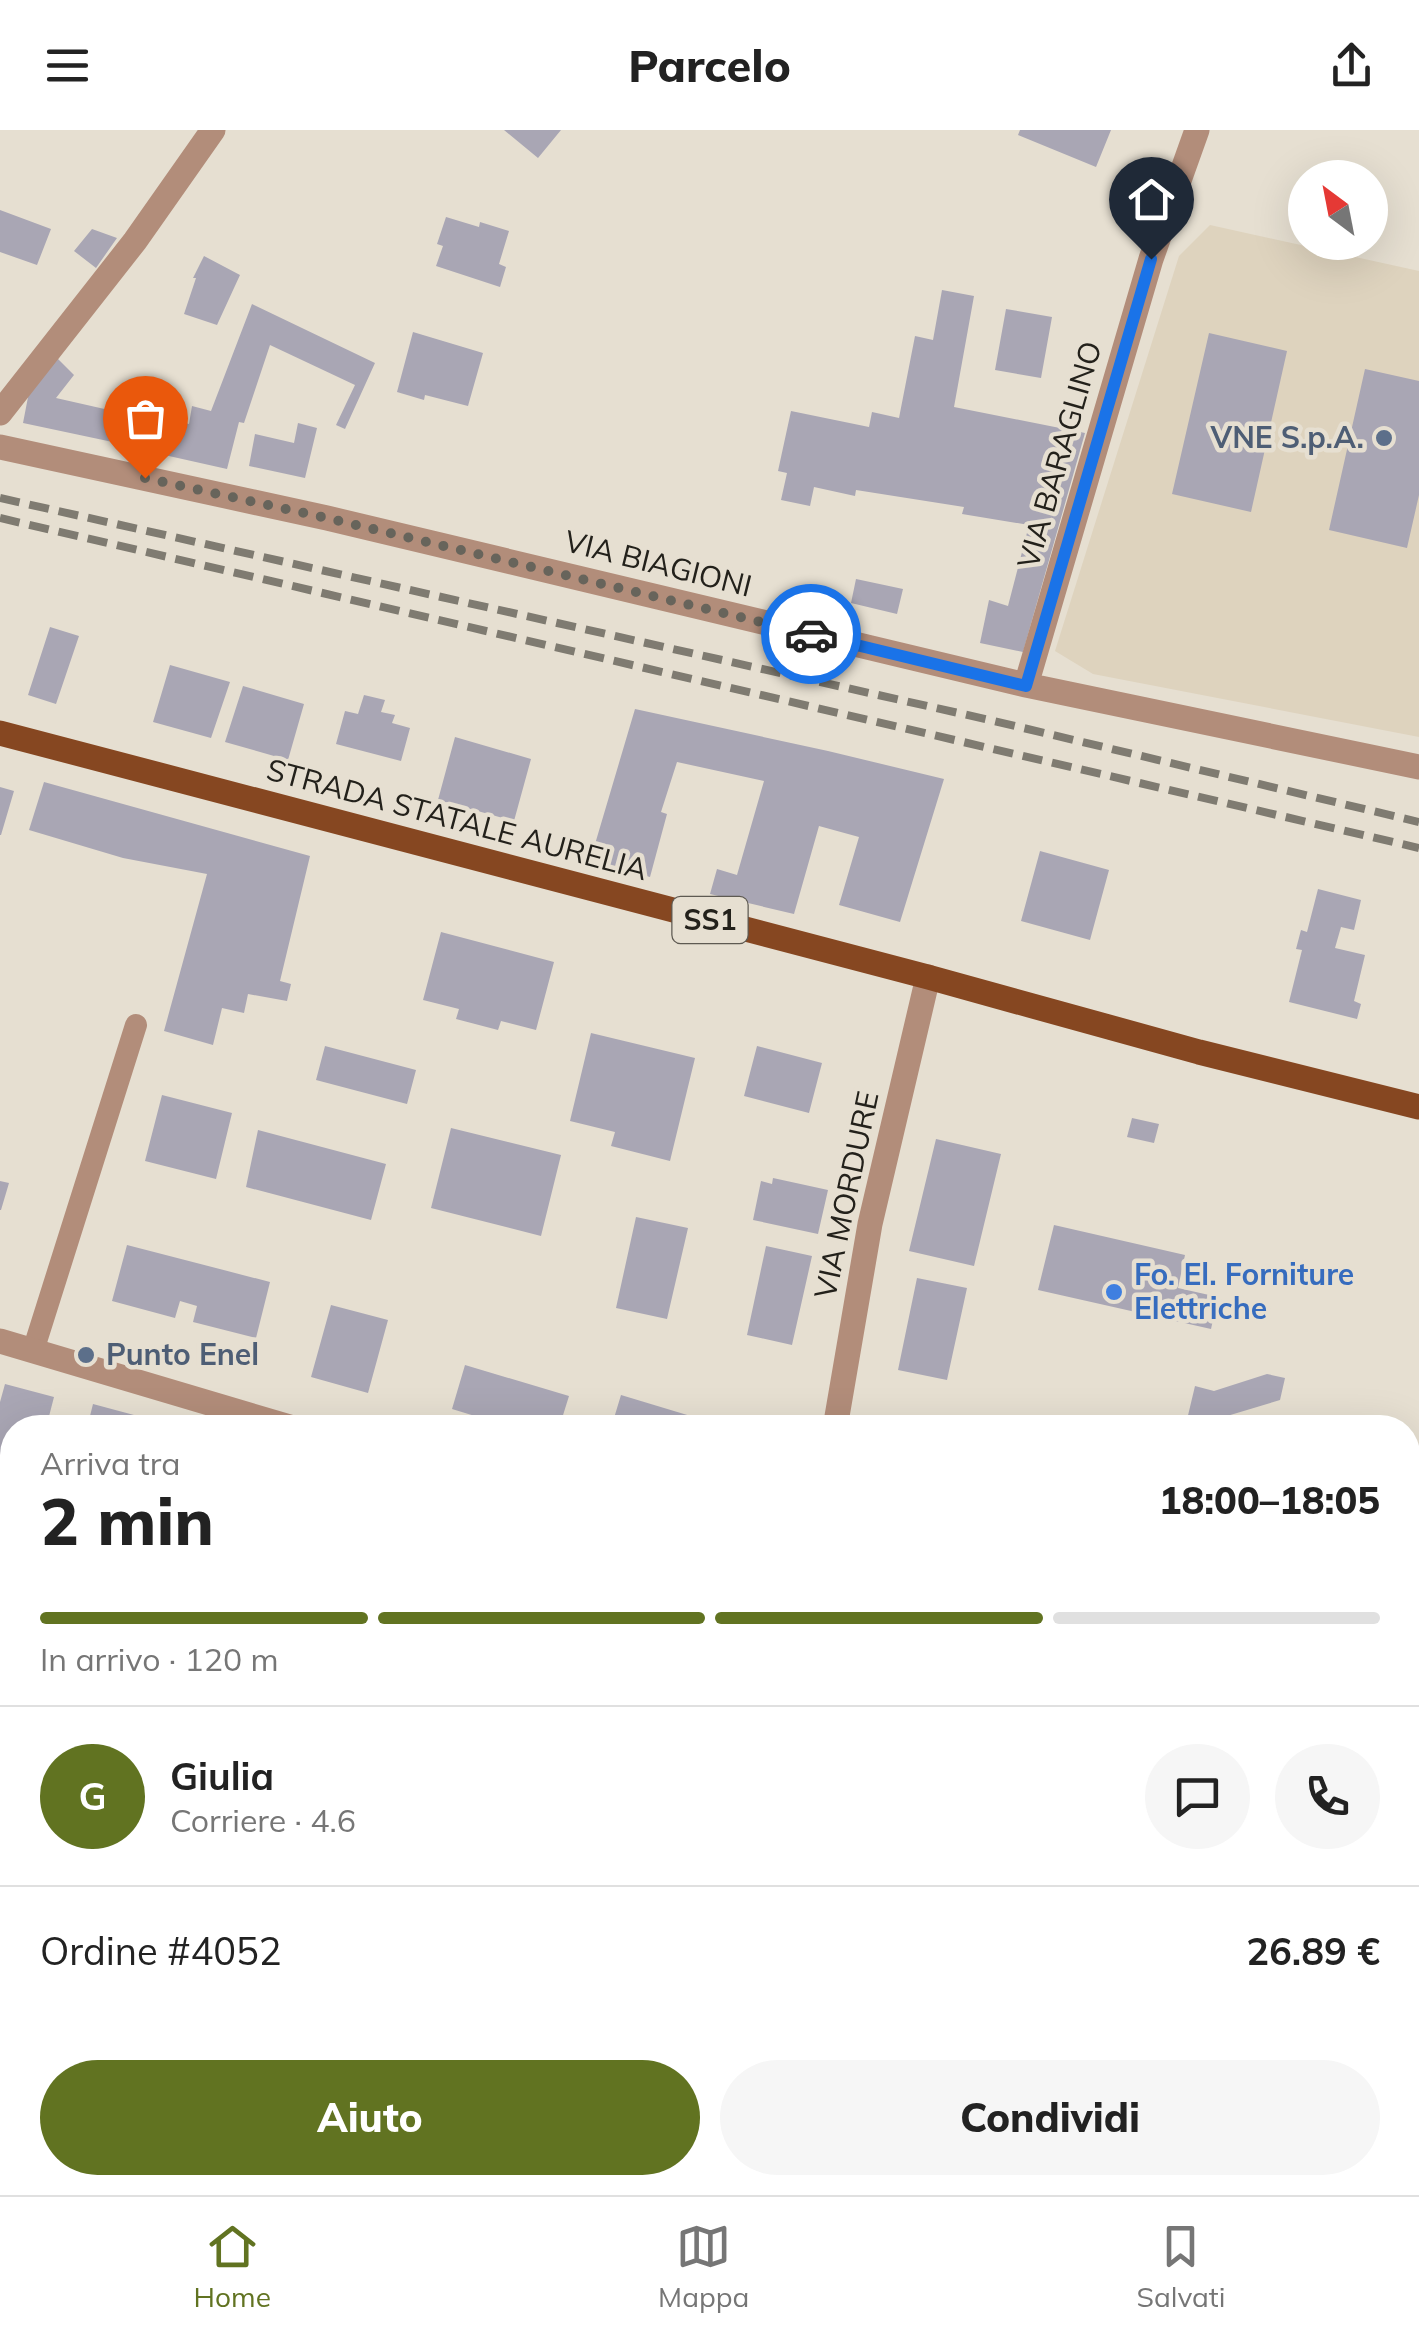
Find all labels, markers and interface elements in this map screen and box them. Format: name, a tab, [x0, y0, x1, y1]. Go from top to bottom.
text: Parcelo	[628, 37, 791, 93]
icon: menu	[40, 38, 95, 93]
icon: share	[1324, 38, 1379, 93]
pin	[1109, 157, 1194, 260]
north arrow	[1288, 160, 1388, 260]
map controls	[1288, 160, 1388, 260]
icon: home	[1124, 172, 1179, 227]
street label: VIA BARAGLINO	[1008, 337, 1110, 573]
pin	[103, 376, 188, 479]
icon: bag	[118, 391, 173, 446]
place label: VNE S.p.A.	[1210, 418, 1364, 456]
marker: VNE S.p.A.	[1373, 427, 1395, 449]
street label: VIA BIAGIONI	[561, 521, 756, 605]
courier	[761, 584, 861, 684]
icon: car	[784, 607, 839, 662]
street label: STRADA STATALE AURELIA	[263, 750, 652, 888]
road number: SS1	[672, 897, 748, 943]
street label: VIA MORDURE	[806, 1088, 887, 1302]
place label: Fo. El. Forniture Elettriche	[1134, 1255, 1354, 1327]
marker: Fo. El. Forniture Elettriche	[1103, 1281, 1125, 1303]
place label: Punto Enel	[106, 1335, 259, 1373]
marker: Punto Enel	[75, 1344, 97, 1366]
text: Arriva tra	[40, 1443, 180, 1483]
text: 18:00–18:05	[1159, 1476, 1380, 1524]
text: 2 min	[40, 1480, 214, 1561]
text: In arrivo · 120 m	[40, 1639, 279, 1679]
button: chat	[1145, 1744, 1250, 1849]
button: phone	[1275, 1744, 1380, 1849]
text: Giulia	[170, 1752, 274, 1800]
text: G	[78, 1772, 107, 1820]
text: Corriere · 4.6	[170, 1800, 356, 1840]
text: Ordine #4052	[40, 1927, 282, 1975]
text: 26.89 €	[1246, 1927, 1380, 1975]
button: Aiuto	[40, 2060, 700, 2175]
button: Condividi	[720, 2060, 1380, 2175]
tab: Home	[194, 2219, 271, 2314]
tab: Mappa	[658, 2219, 749, 2314]
tab: Salvati	[1137, 2219, 1225, 2314]

